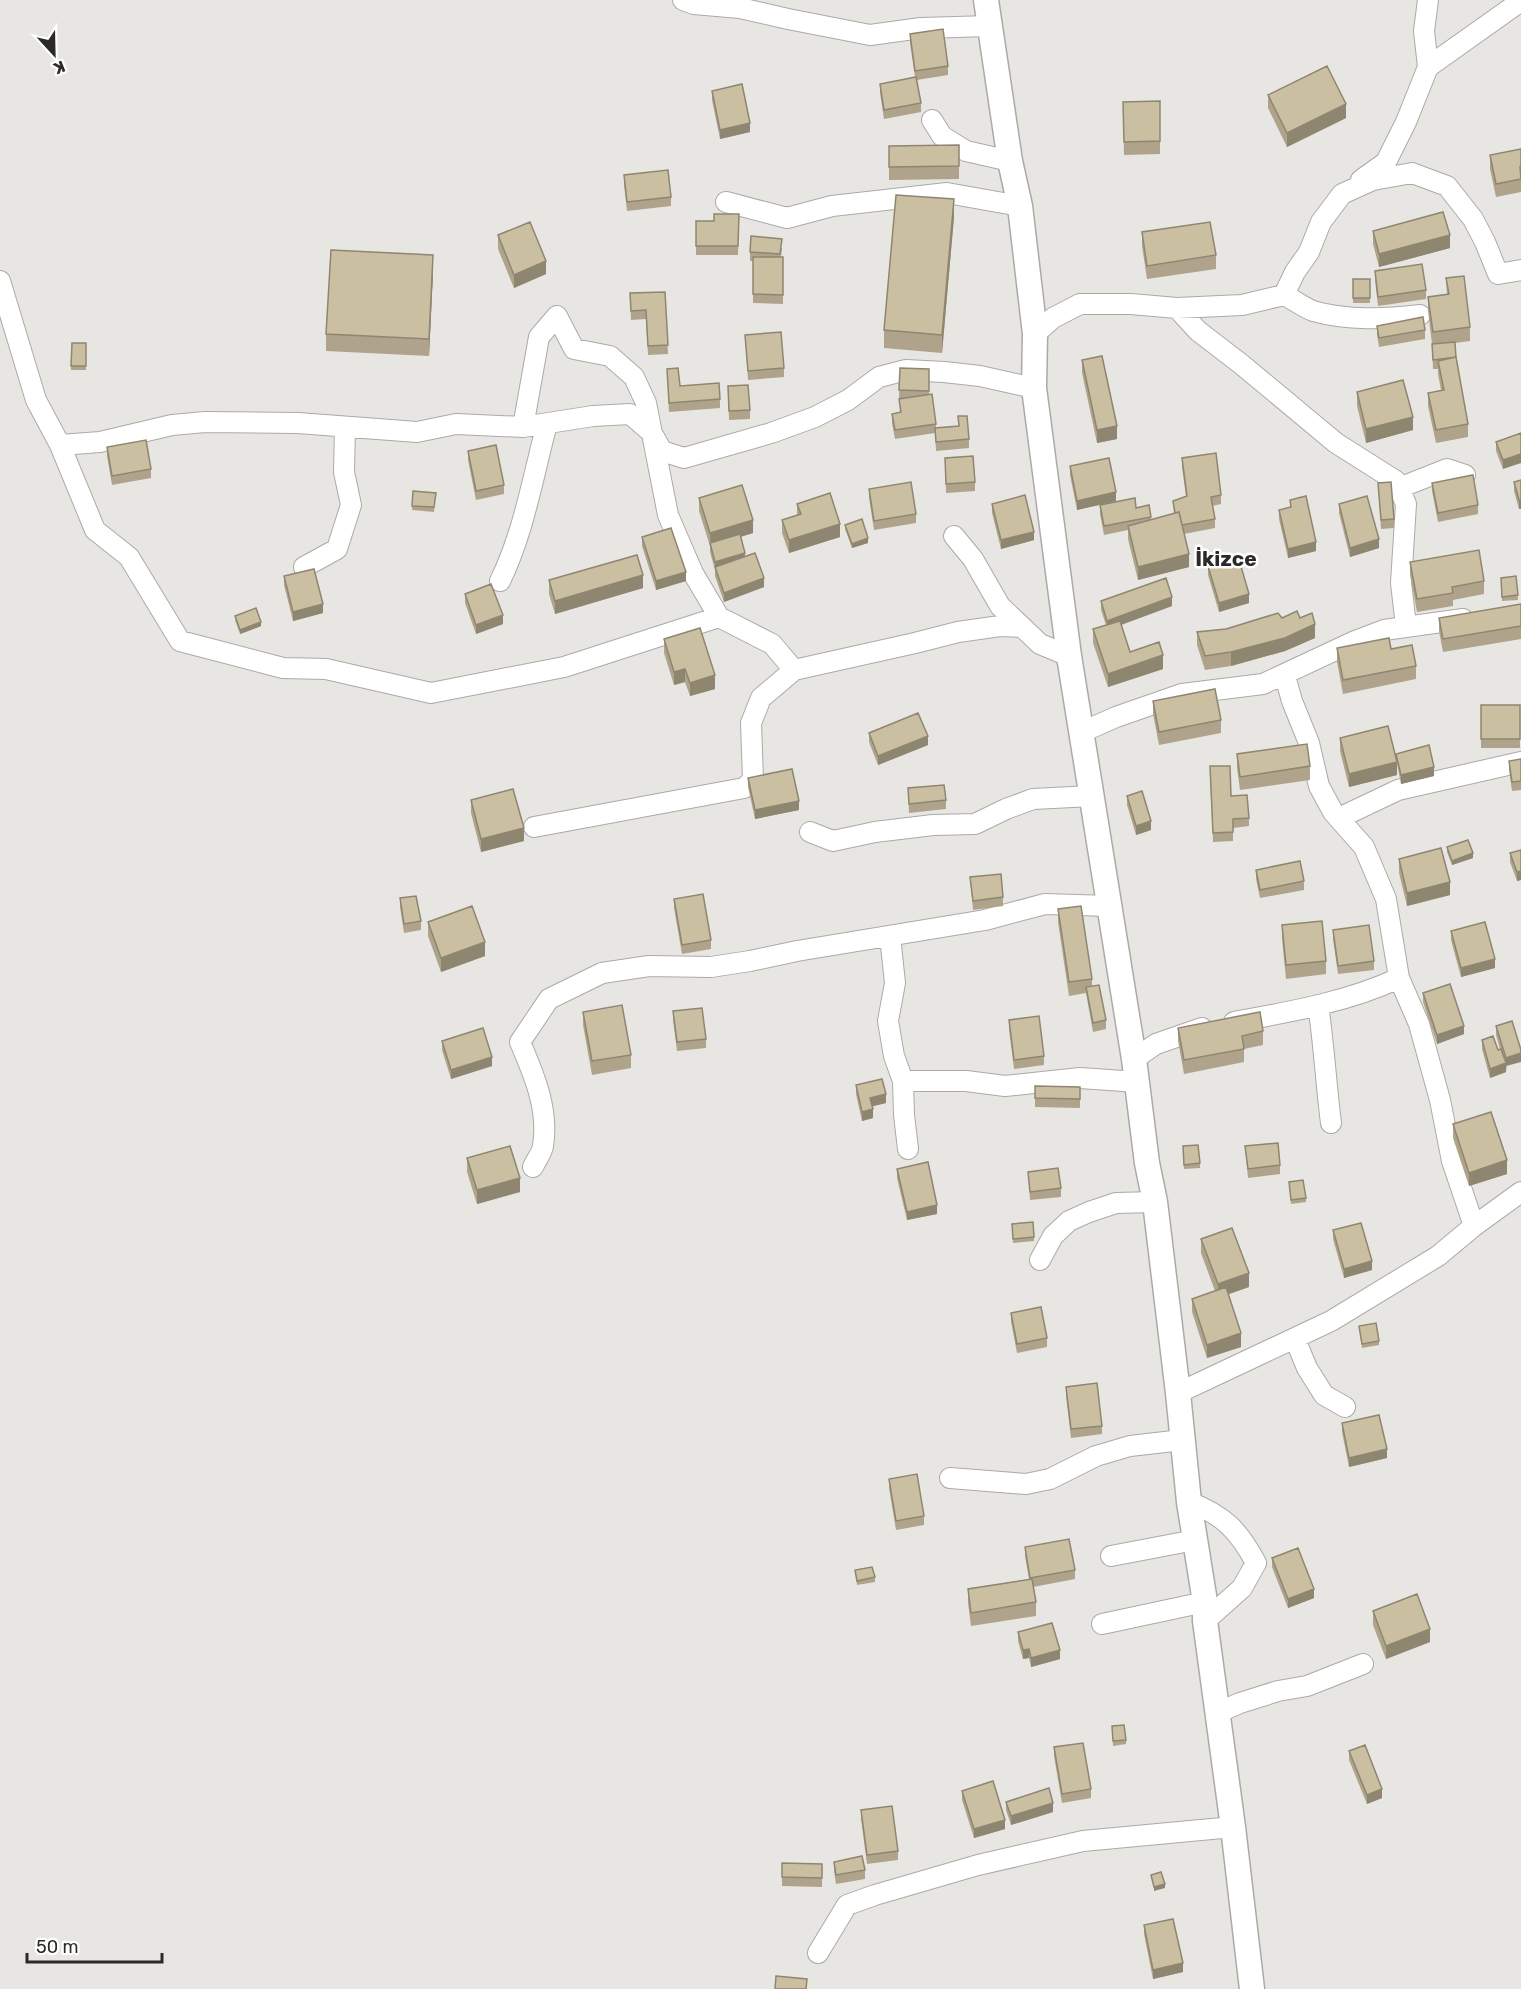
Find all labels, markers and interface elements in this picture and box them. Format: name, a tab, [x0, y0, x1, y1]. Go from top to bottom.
north arrow	[24, 24, 84, 84]
text: K	[51, 57, 68, 78]
district label: İkizce	[1195, 546, 1257, 571]
scale bar	[27, 1926, 162, 1964]
text: 50 m	[36, 1936, 79, 1958]

